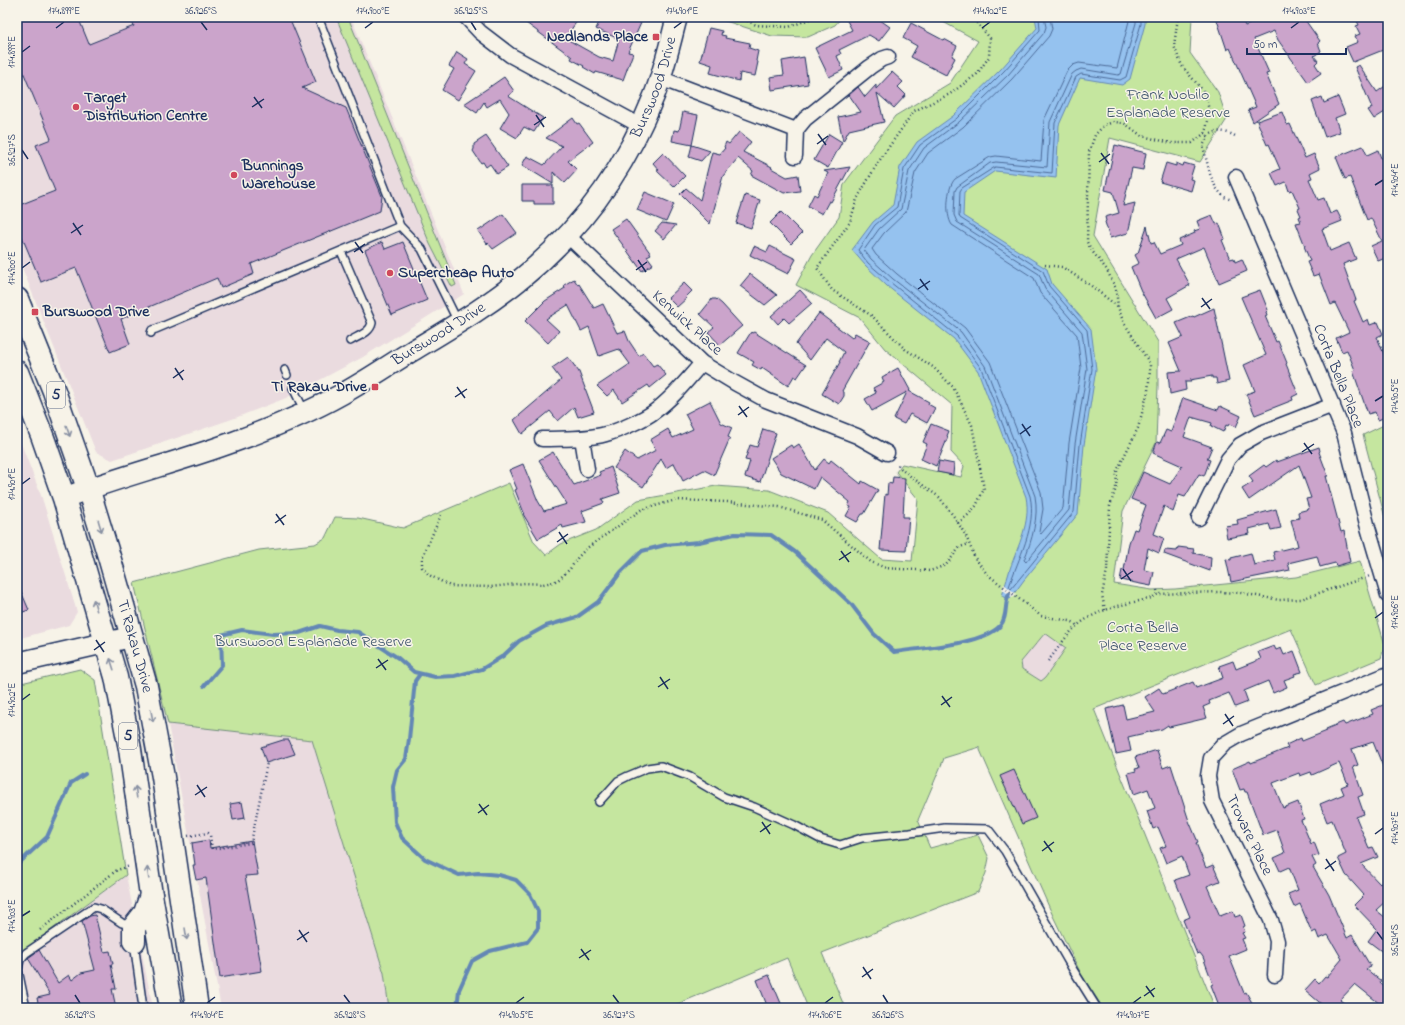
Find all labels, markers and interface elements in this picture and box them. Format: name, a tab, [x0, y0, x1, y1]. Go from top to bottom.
text: 174.899°E	[48, 4, 80, 19]
text: 36.926°S	[185, 4, 218, 19]
text: 174.900°E	[356, 4, 390, 19]
text: 36.925°S	[454, 4, 488, 19]
text: 174.901°E	[666, 4, 698, 19]
text: 174.902°E	[973, 4, 1007, 19]
text: 174.903°E	[1282, 4, 1316, 19]
place label: Nedlands Place	[547, 25, 649, 49]
scale bar	[1247, 30, 1346, 56]
marker: Nedlands Place	[651, 32, 661, 42]
street label: Burswood Drive	[624, 33, 684, 143]
text: 174.899°E	[5, 36, 20, 68]
text: 50 m	[1253, 36, 1277, 54]
park label: Frank Nobilo Esplanade Reserve	[1106, 83, 1231, 125]
place label: Target Distribution Centre	[83, 86, 208, 128]
marker: Target Distribution Centre	[71, 102, 81, 112]
text: 36.927°S	[5, 134, 20, 166]
place label: Bunnings Warehouse	[241, 154, 316, 196]
text: 174.904°E	[1388, 163, 1403, 197]
marker: Bunnings Warehouse	[229, 170, 239, 180]
text: 174.900°E	[5, 251, 20, 285]
place label: Supercheap Auto	[398, 261, 514, 285]
marker: Supercheap Auto	[385, 268, 395, 278]
street label: Kenwick Place	[646, 285, 728, 362]
street label: Burswood Drive	[386, 296, 491, 373]
place label: Burswood Drive	[42, 300, 150, 324]
marker: Burswood Drive	[30, 307, 40, 317]
street label: Corta Bella Place	[1306, 321, 1370, 432]
place label: Ti Rakau Drive	[271, 375, 368, 399]
text: 174.905°E	[1388, 378, 1403, 414]
road number: 5	[47, 382, 65, 408]
marker: Ti Rakau Drive	[370, 382, 380, 392]
one-way arrow	[65, 424, 72, 437]
text: 174.901°E	[5, 468, 20, 500]
one-way arrow	[97, 519, 104, 532]
text: 174.906°E	[1388, 595, 1403, 629]
street label: Ti Rakau Drive	[110, 597, 159, 696]
one-way arrow	[90, 599, 98, 612]
park label: Corta Bella Place Reserve	[1099, 616, 1188, 658]
park label: Burswood Esplanade Reserve	[213, 630, 412, 654]
one-way arrow	[108, 658, 115, 671]
text: 174.902°E	[5, 683, 20, 717]
one-way arrow	[148, 709, 156, 722]
road number: 5	[119, 723, 137, 749]
one-way arrow	[132, 786, 140, 799]
street label: Trovare Place	[1219, 791, 1279, 880]
text: 174.907°E	[1388, 811, 1403, 845]
one-way arrow	[144, 867, 152, 880]
text: 174.903°E	[5, 899, 20, 933]
text: 36.924°S	[1388, 924, 1403, 956]
one-way arrow	[182, 927, 190, 940]
text: 36.929°S	[65, 1008, 96, 1023]
text: 174.904°E	[190, 1008, 224, 1023]
text: 36.928°S	[334, 1008, 366, 1023]
text: 174.905°E	[498, 1008, 534, 1023]
text: 36.927°S	[603, 1008, 635, 1023]
text: 174.906°E	[808, 1008, 842, 1023]
text: 36.926°S	[872, 1008, 905, 1023]
text: 174.907°E	[1116, 1008, 1150, 1023]

